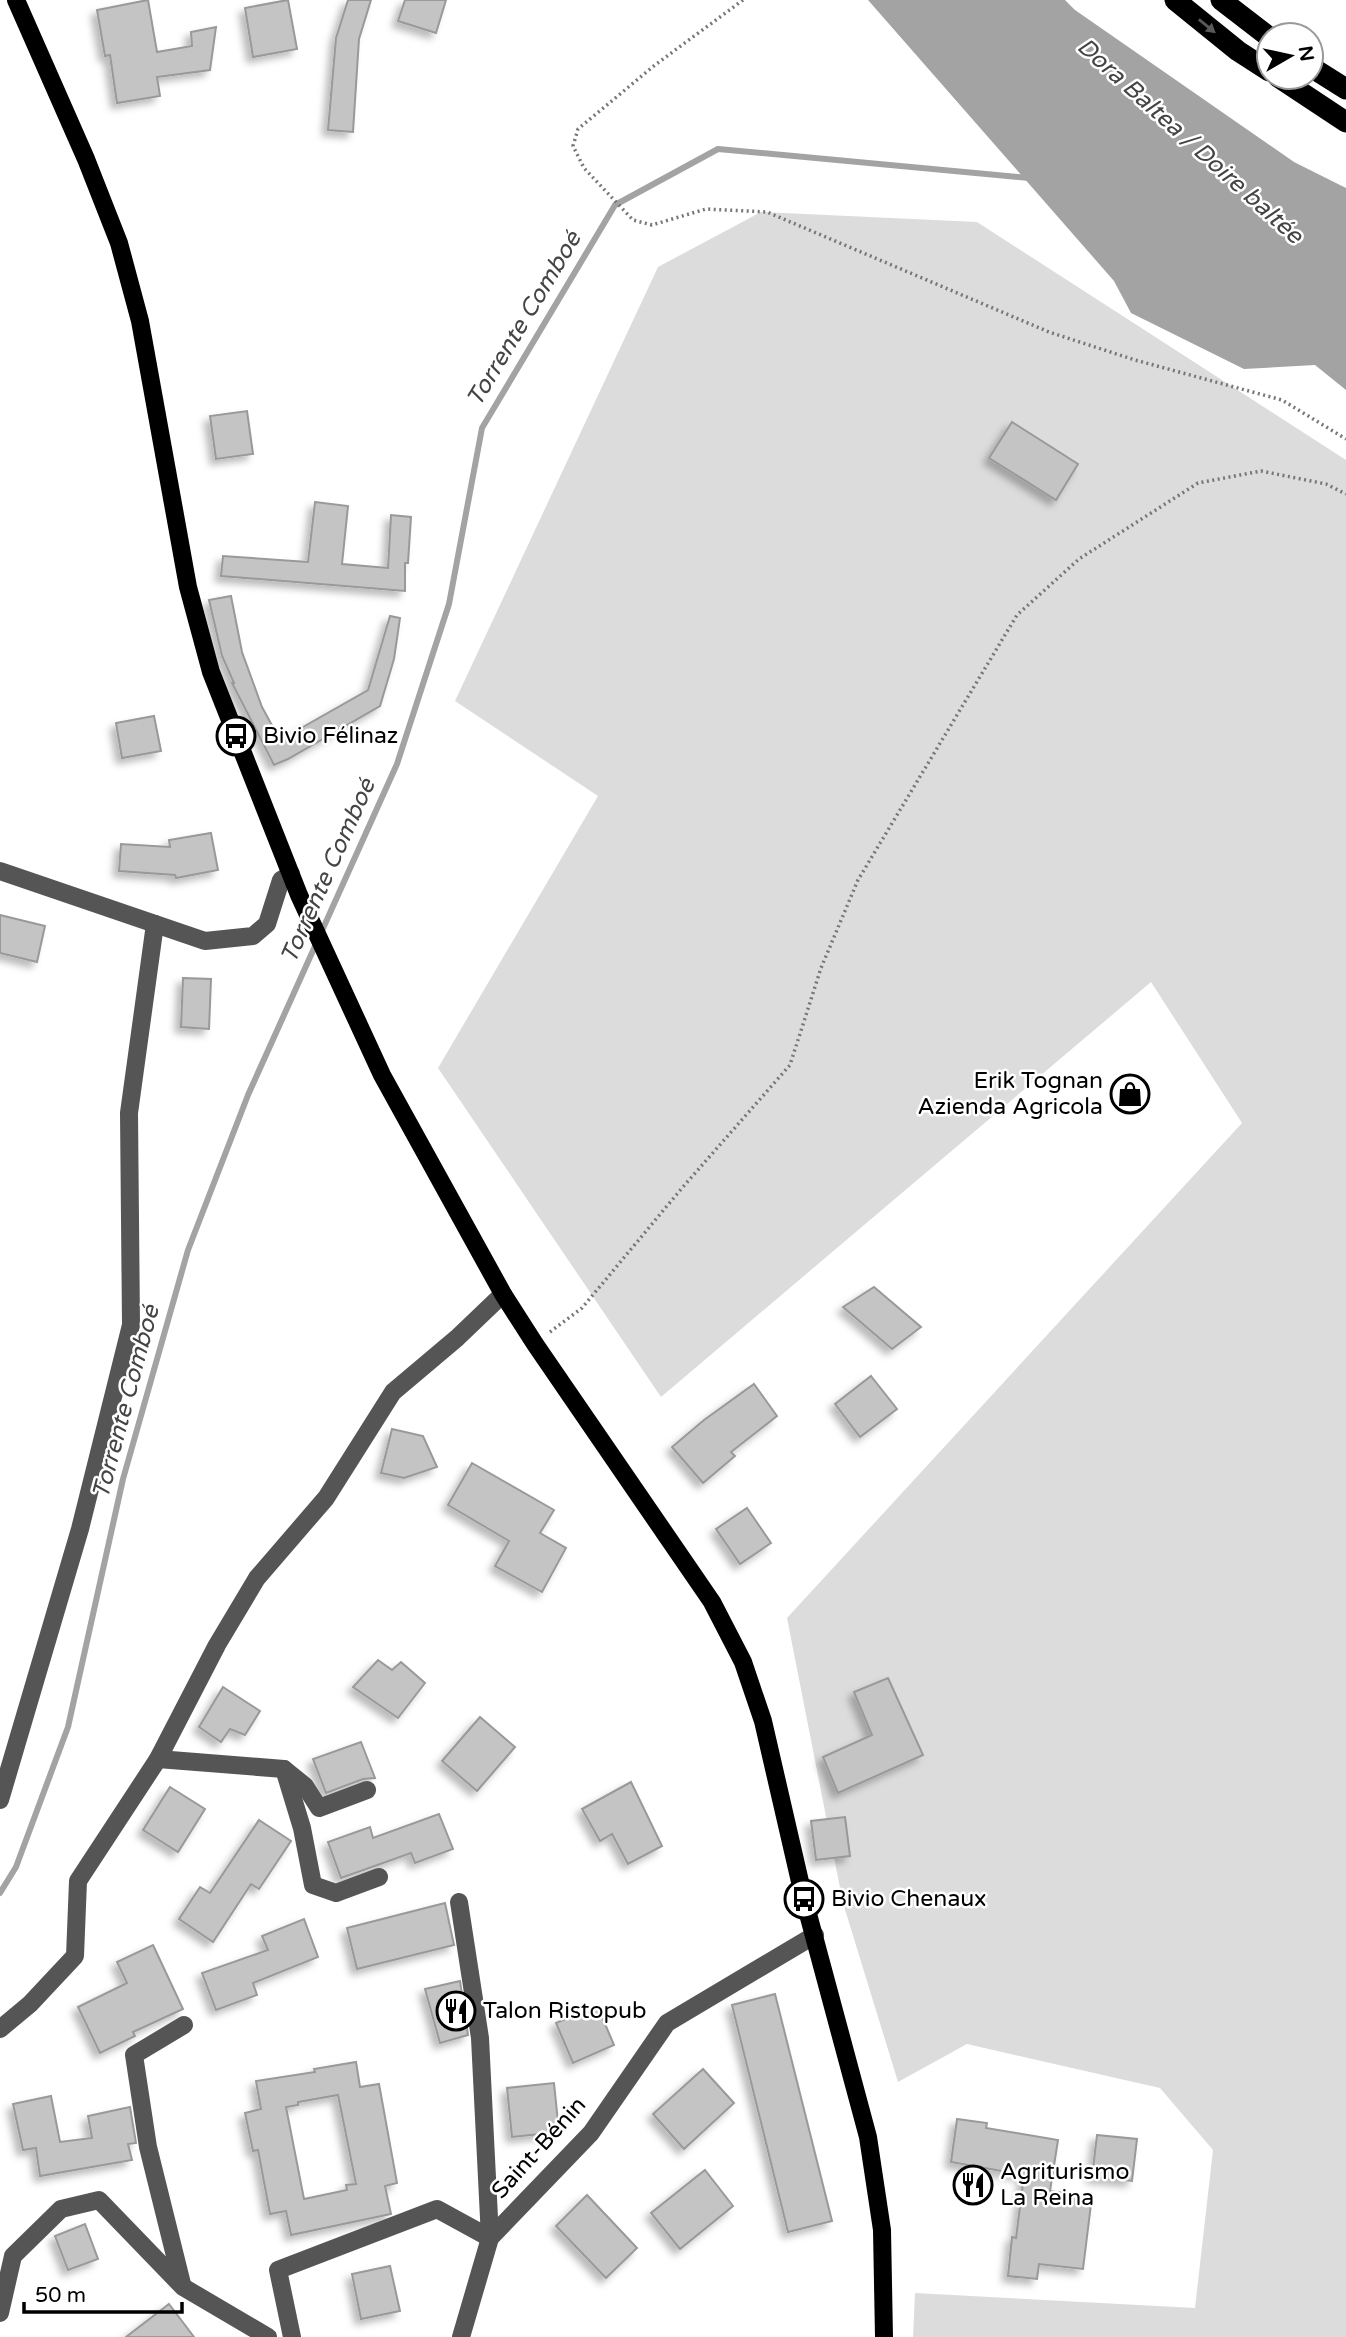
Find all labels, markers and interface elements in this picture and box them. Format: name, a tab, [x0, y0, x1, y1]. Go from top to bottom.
one-way arrow	[1197, 18, 1215, 33]
north arrow	[1255, 21, 1325, 91]
water label: Dora Baltea / Doire baltée	[1071, 32, 1310, 251]
text: N	[1294, 44, 1318, 63]
water label: Torrente Comboé	[460, 225, 588, 412]
bus stop icon: Bivio Félinaz	[215, 715, 257, 757]
place label: Bivio Félinaz	[263, 722, 398, 750]
water label: Torrente Comboé	[274, 773, 382, 968]
place label: Erik Tognan Azienda Agricola	[917, 1067, 1103, 1121]
shop icon: Erik Tognan Azienda Agricola	[1109, 1073, 1151, 1115]
water label: Torrente Comboé	[86, 1301, 166, 1502]
bus stop icon: Bivio Chenaux	[783, 1878, 825, 1920]
place label: Bivio Chenaux	[831, 1885, 986, 1913]
restaurant icon: Talon Ristopub	[435, 1990, 477, 2032]
place label: Talon Ristopub	[483, 1997, 646, 2025]
street label: Saint-Bénin	[486, 2091, 592, 2205]
place label: Agriturismo La Reina	[1000, 2158, 1129, 2212]
restaurant icon: Agriturismo La Reina	[952, 2164, 994, 2206]
scale bar	[24, 2270, 182, 2314]
text: 50 m	[35, 2283, 86, 2308]

